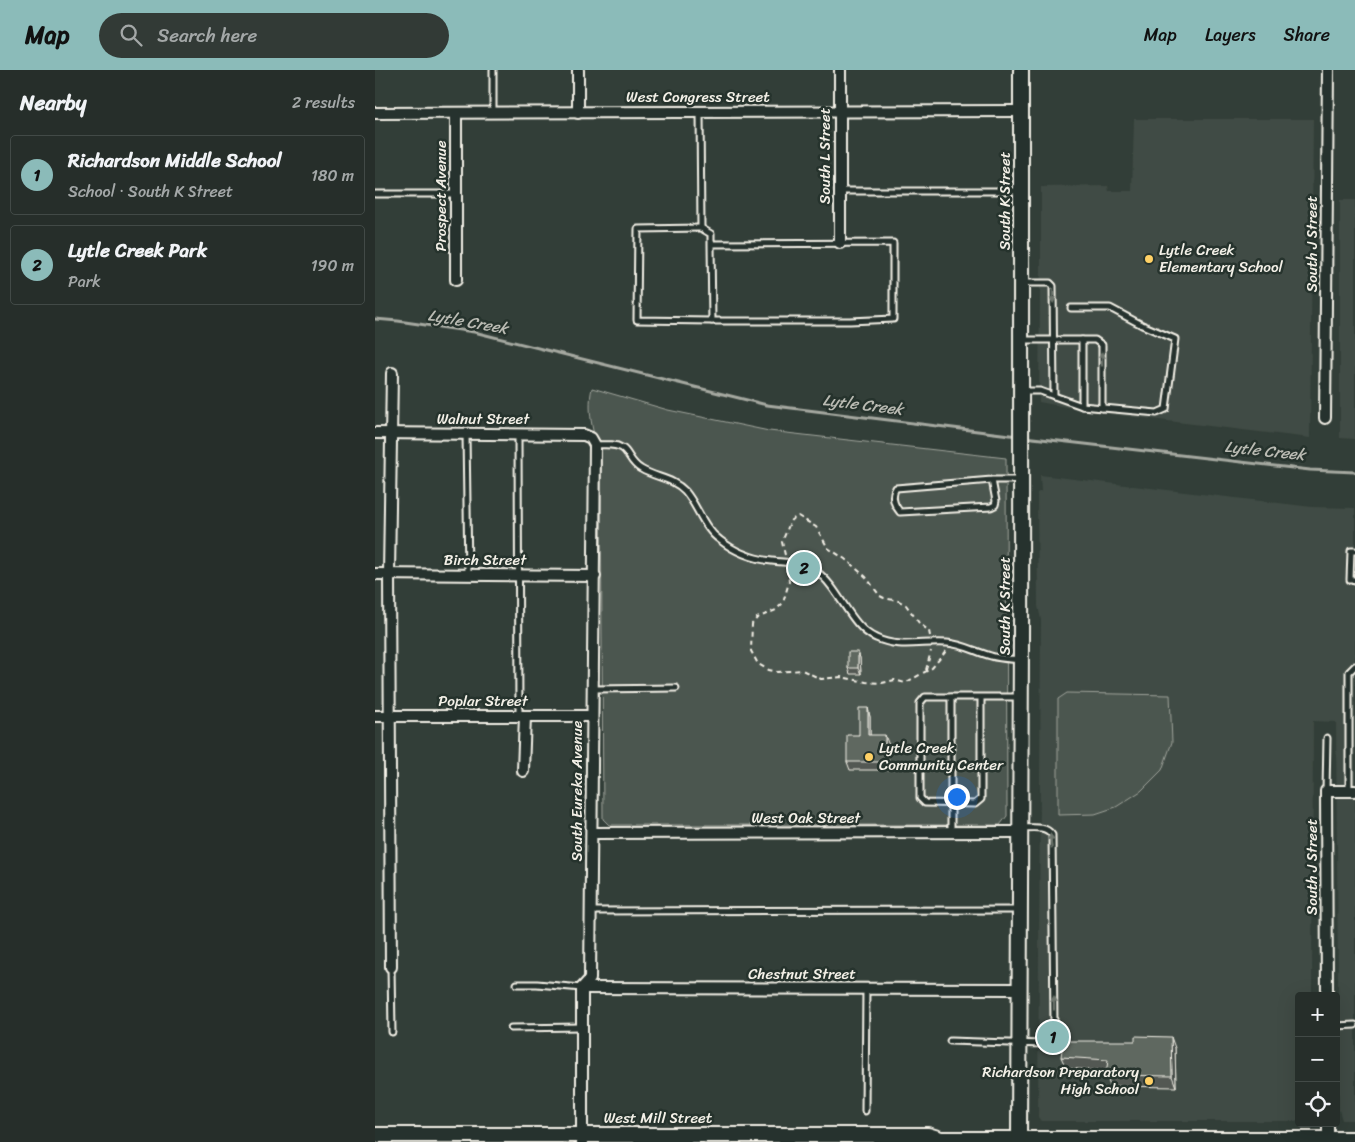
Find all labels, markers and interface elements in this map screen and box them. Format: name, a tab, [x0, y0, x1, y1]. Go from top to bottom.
search box	[99, 13, 449, 58]
text: Map	[25, 14, 69, 56]
text: Search here	[157, 19, 257, 52]
text: Map	[1144, 19, 1177, 51]
text: Layers	[1205, 19, 1256, 51]
text: Share	[1284, 19, 1330, 51]
icon: search	[117, 21, 145, 49]
text: Nearby	[20, 84, 86, 122]
street label: West Congress Street	[626, 84, 770, 110]
text: 2 results	[292, 88, 355, 117]
street label: South L Street	[812, 107, 838, 204]
street label: Prospect Avenue	[428, 140, 454, 252]
text: Richardson Middle School	[68, 144, 282, 177]
street label: South K Street	[992, 151, 1018, 250]
text: 1	[34, 161, 40, 190]
text: 180 m	[311, 161, 354, 190]
text: School · South K Street	[68, 177, 233, 206]
street label: South J Street	[1299, 195, 1325, 292]
text: Lytle Creek Park	[68, 234, 207, 267]
place label: Lytle Creek Elementary School	[1159, 237, 1284, 280]
text: 2	[32, 251, 42, 280]
text: 190 m	[311, 251, 354, 280]
marker: Lytle Creek Elementary School	[1143, 253, 1155, 265]
text: Park	[68, 267, 101, 296]
one-way arrow	[1049, 289, 1057, 305]
water label: Lytle Creek	[426, 300, 513, 343]
one-way arrow	[1098, 351, 1106, 367]
water label: Lytle Creek	[821, 385, 907, 424]
street label: Walnut Street	[437, 406, 530, 432]
water label: Lytle Creek	[1223, 432, 1309, 469]
street label: Birch Street	[444, 547, 527, 573]
pin: 2	[788, 549, 820, 587]
street label: South K Street	[992, 556, 1018, 655]
street label: Poplar Street	[438, 688, 529, 714]
street label: South Eureka Avenue	[564, 720, 590, 861]
place label: Lytle Creek Community Center	[879, 735, 1004, 778]
marker: Lytle Creek Community Center	[863, 751, 875, 763]
your location	[944, 784, 970, 810]
street label: West Oak Street	[752, 805, 861, 831]
street label: South J Street	[1299, 818, 1325, 915]
one-way arrow	[1047, 832, 1055, 848]
street label: Chestnut Street	[748, 961, 856, 987]
map controls	[1295, 992, 1340, 1127]
button: +	[1295, 992, 1340, 1037]
one-way arrow	[1050, 995, 1058, 1011]
pin: 1	[1037, 1018, 1069, 1056]
button: −	[1295, 1037, 1340, 1082]
place label: Richardson Preparatory High School	[982, 1059, 1140, 1102]
marker: Richardson Preparatory High School	[1143, 1075, 1155, 1087]
button: locate	[1295, 1082, 1340, 1127]
street label: West Mill Street	[604, 1105, 713, 1131]

